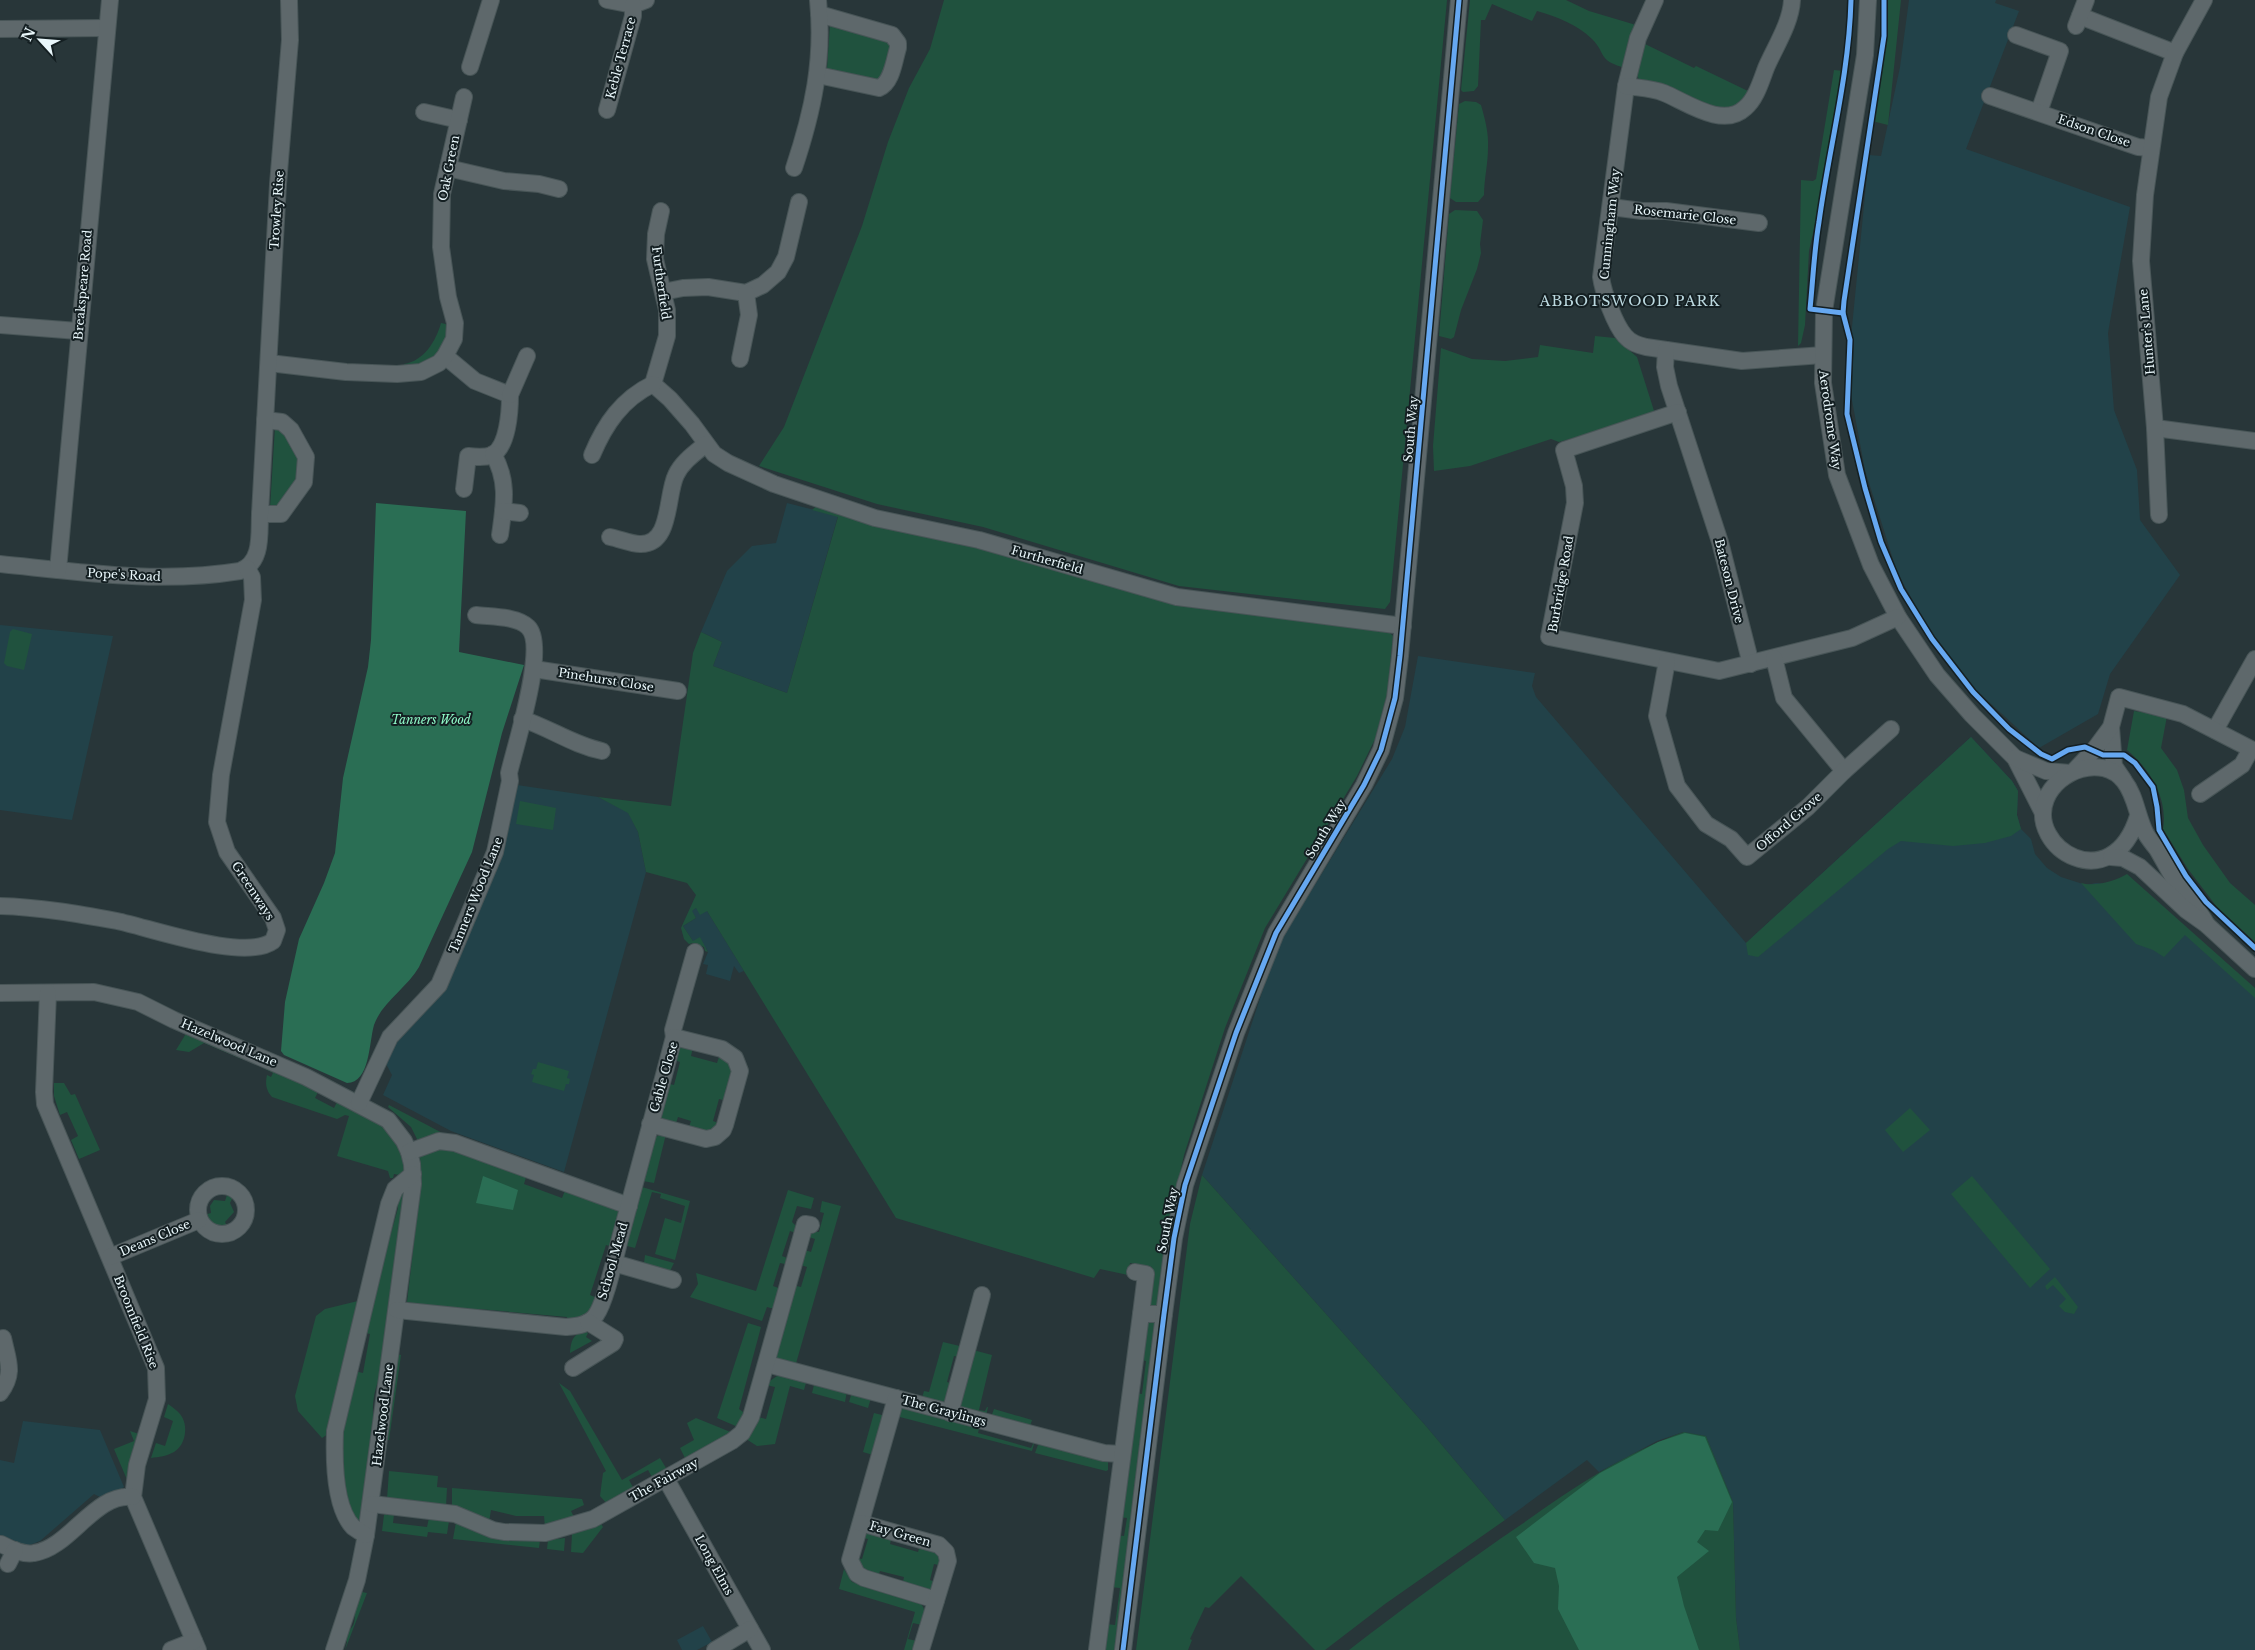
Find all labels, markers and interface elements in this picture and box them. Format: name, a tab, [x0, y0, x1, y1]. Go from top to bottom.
north arrow	[15, 15, 65, 65]
street label: Keble Terrace	[602, 15, 639, 101]
text: N	[17, 24, 39, 44]
street label: Edson Close	[2056, 111, 2132, 150]
street label: Oak Green	[435, 134, 462, 202]
street label: Cunningham Way	[1596, 167, 1623, 280]
street label: Trowley Rise	[266, 170, 287, 250]
street label: Rosemarie Close	[1633, 202, 1737, 227]
street label: Breakspeare Road	[70, 229, 95, 341]
street label: Furtherfield	[649, 245, 674, 321]
street label: Hunter's Lane	[2135, 288, 2158, 376]
district label: ABBOTSWOOD PARK	[1539, 292, 1720, 310]
street label: Aerodrome Way	[1816, 368, 1845, 471]
street label: South Way	[1400, 395, 1421, 463]
street label: Burbridge Road	[1545, 534, 1576, 634]
street label: Bateson Drive	[1712, 537, 1747, 625]
street label: Furtherfield	[1010, 542, 1085, 577]
street label: Pope's Road	[87, 565, 161, 584]
street label: Pinehurst Close	[557, 665, 655, 694]
park label: Tanners Wood	[391, 712, 472, 727]
street label: Offord Grove	[1753, 789, 1825, 854]
street label: South Way	[1302, 796, 1349, 861]
street label: Tanners Wood Lane	[445, 835, 506, 955]
street label: Greenways	[229, 858, 278, 923]
street label: Hazelwood Lane	[179, 1016, 280, 1070]
street label: Gable Close	[646, 1040, 681, 1114]
street label: South Way	[1154, 1186, 1181, 1254]
street label: Deans Close	[117, 1216, 192, 1259]
street label: School Mead	[594, 1220, 631, 1301]
street label: Broomfield Rise	[111, 1273, 162, 1371]
street label: Hazelwood Lane	[369, 1363, 396, 1467]
street label: The Graylings	[900, 1392, 988, 1429]
street label: The Fairway	[627, 1454, 701, 1505]
street label: Fay Green	[868, 1518, 932, 1549]
street label: Long Elms	[692, 1532, 737, 1597]

